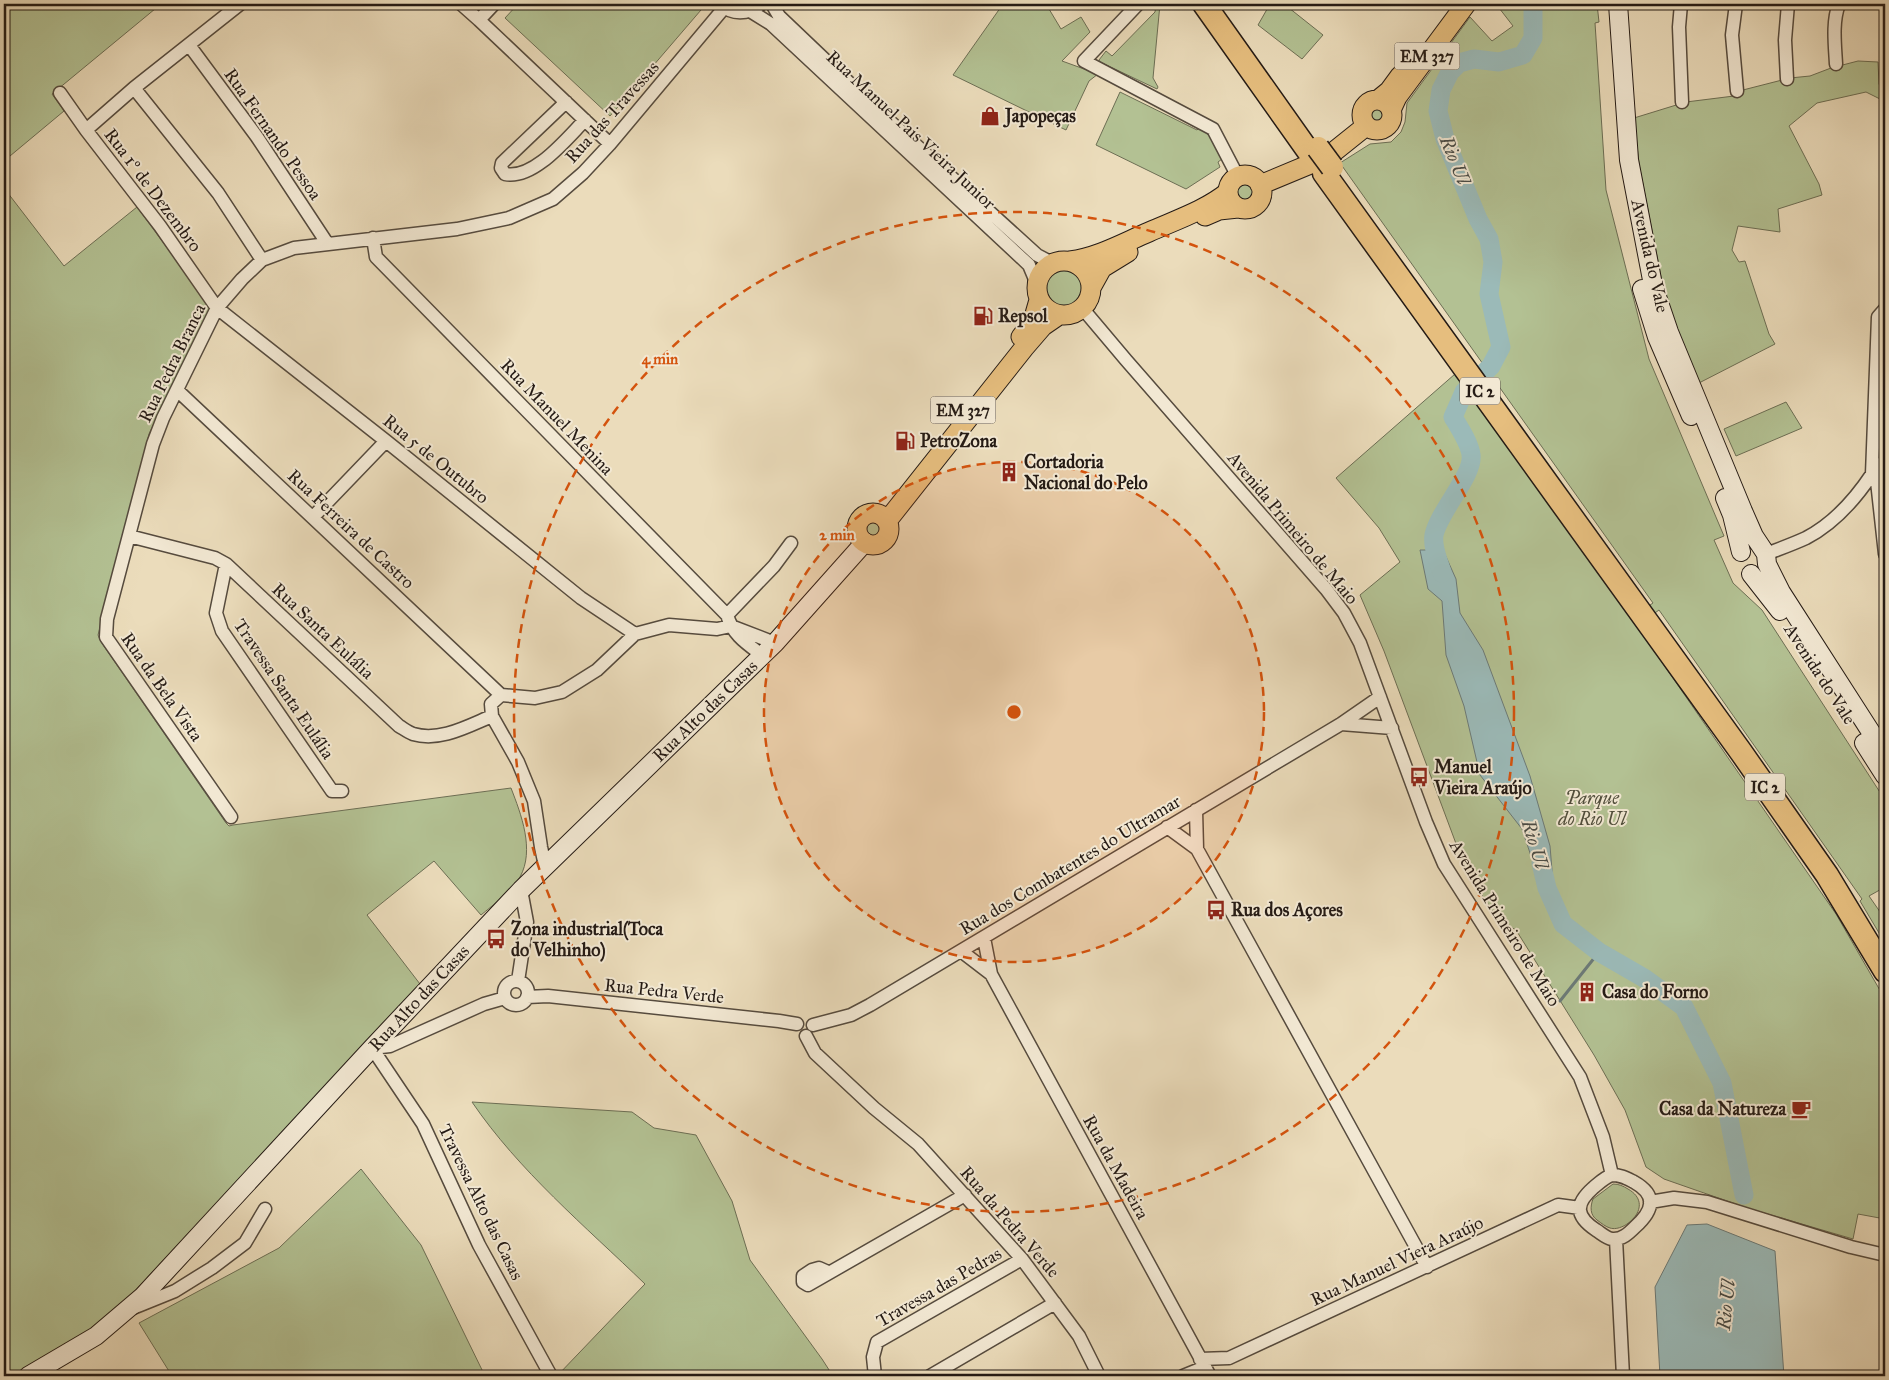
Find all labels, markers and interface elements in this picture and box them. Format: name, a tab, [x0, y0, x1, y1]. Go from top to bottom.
road number: EM 327	[1394, 42, 1460, 70]
street label: Rua Manuel Pais Vieira Junior	[821, 46, 1000, 215]
street label: Rua das Travessas	[560, 56, 664, 168]
street label: Rua Fernando Pessoa	[219, 64, 327, 204]
shop icon: Japopeças	[979, 105, 1001, 127]
place label: Japopeças	[1003, 105, 1076, 128]
street label: Rua 1º de Dezembro	[99, 124, 207, 256]
water label: Rio Ul	[1435, 132, 1476, 189]
street label: Avenida do Vale	[1626, 196, 1674, 315]
street label: Rua Pedra Branca	[134, 300, 210, 426]
fuel station icon: Repsol	[972, 305, 994, 327]
place label: Repsol	[998, 305, 1049, 328]
text: 4 min	[642, 350, 679, 369]
street label: Rua Manuel Menina	[496, 354, 618, 480]
road number: IC 2	[1460, 378, 1500, 404]
road number: EM 327	[930, 396, 996, 424]
street label: Rua 5 de Outubro	[379, 410, 493, 508]
fuel station icon: PetroZona	[894, 430, 916, 452]
place label: PetroZona	[920, 430, 997, 452]
street label: Avenida Primeiro de Maio	[1222, 447, 1363, 609]
place label: Cortadoria Nacional do Pelo	[1024, 451, 1148, 494]
building icon: Cortadoria Nacional do Pelo	[998, 461, 1020, 483]
street label: Rua Ferreira de Castro	[283, 464, 419, 594]
text: 2 min	[819, 526, 856, 544]
street label: Rua Santa Eulália	[267, 578, 379, 684]
street label: Travessa Santa Eulália	[229, 615, 339, 764]
street label: Avenida do Vale	[1779, 619, 1861, 728]
street label: Rua da Bela Vista	[116, 628, 208, 746]
street label: Rua Alto das Casas	[648, 655, 762, 767]
centre of rings	[1005, 703, 1023, 721]
place label: Manuel Vieira Araújo	[1433, 756, 1532, 800]
bus stop icon: Manuel Vieira Araújo	[1408, 766, 1430, 788]
road number: IC 2	[1745, 774, 1785, 800]
park label: Parque do Rio Ul	[1557, 787, 1628, 830]
street label: Rua dos Combatentes do Ultramar	[955, 790, 1185, 940]
water label: Rio Ul	[1516, 816, 1554, 873]
street label: Avenida Primeiro de Maio	[1444, 835, 1565, 1010]
bus stop icon: Rua dos Açores	[1205, 899, 1227, 921]
place label: Rua dos Açores	[1231, 899, 1343, 922]
place label: Zona industrial(Toca do Velhinho)	[511, 918, 664, 962]
bus stop icon: Zona industrial(Toca do Velhinho)	[485, 928, 507, 950]
street label: Rua Alto das Casas	[364, 940, 474, 1056]
street label: Rua Pedra Verde	[603, 974, 725, 1008]
building icon: Casa do Forno	[1576, 981, 1598, 1003]
place label: Casa do Forno	[1602, 981, 1708, 1003]
place label: Casa da Natureza	[1659, 1098, 1786, 1120]
cafe icon: Casa da Natureza	[1790, 1098, 1812, 1120]
street label: Rua da Madeira	[1078, 1111, 1154, 1223]
street label: Travessa Alto das Casas	[434, 1120, 528, 1284]
street label: Rua da Pedra Verde	[956, 1162, 1064, 1282]
street label: Rua Manuel Viera Araújo	[1307, 1211, 1487, 1311]
street label: Travessa das Pedras	[872, 1242, 1006, 1332]
water label: Rio Ul	[1712, 1277, 1740, 1332]

